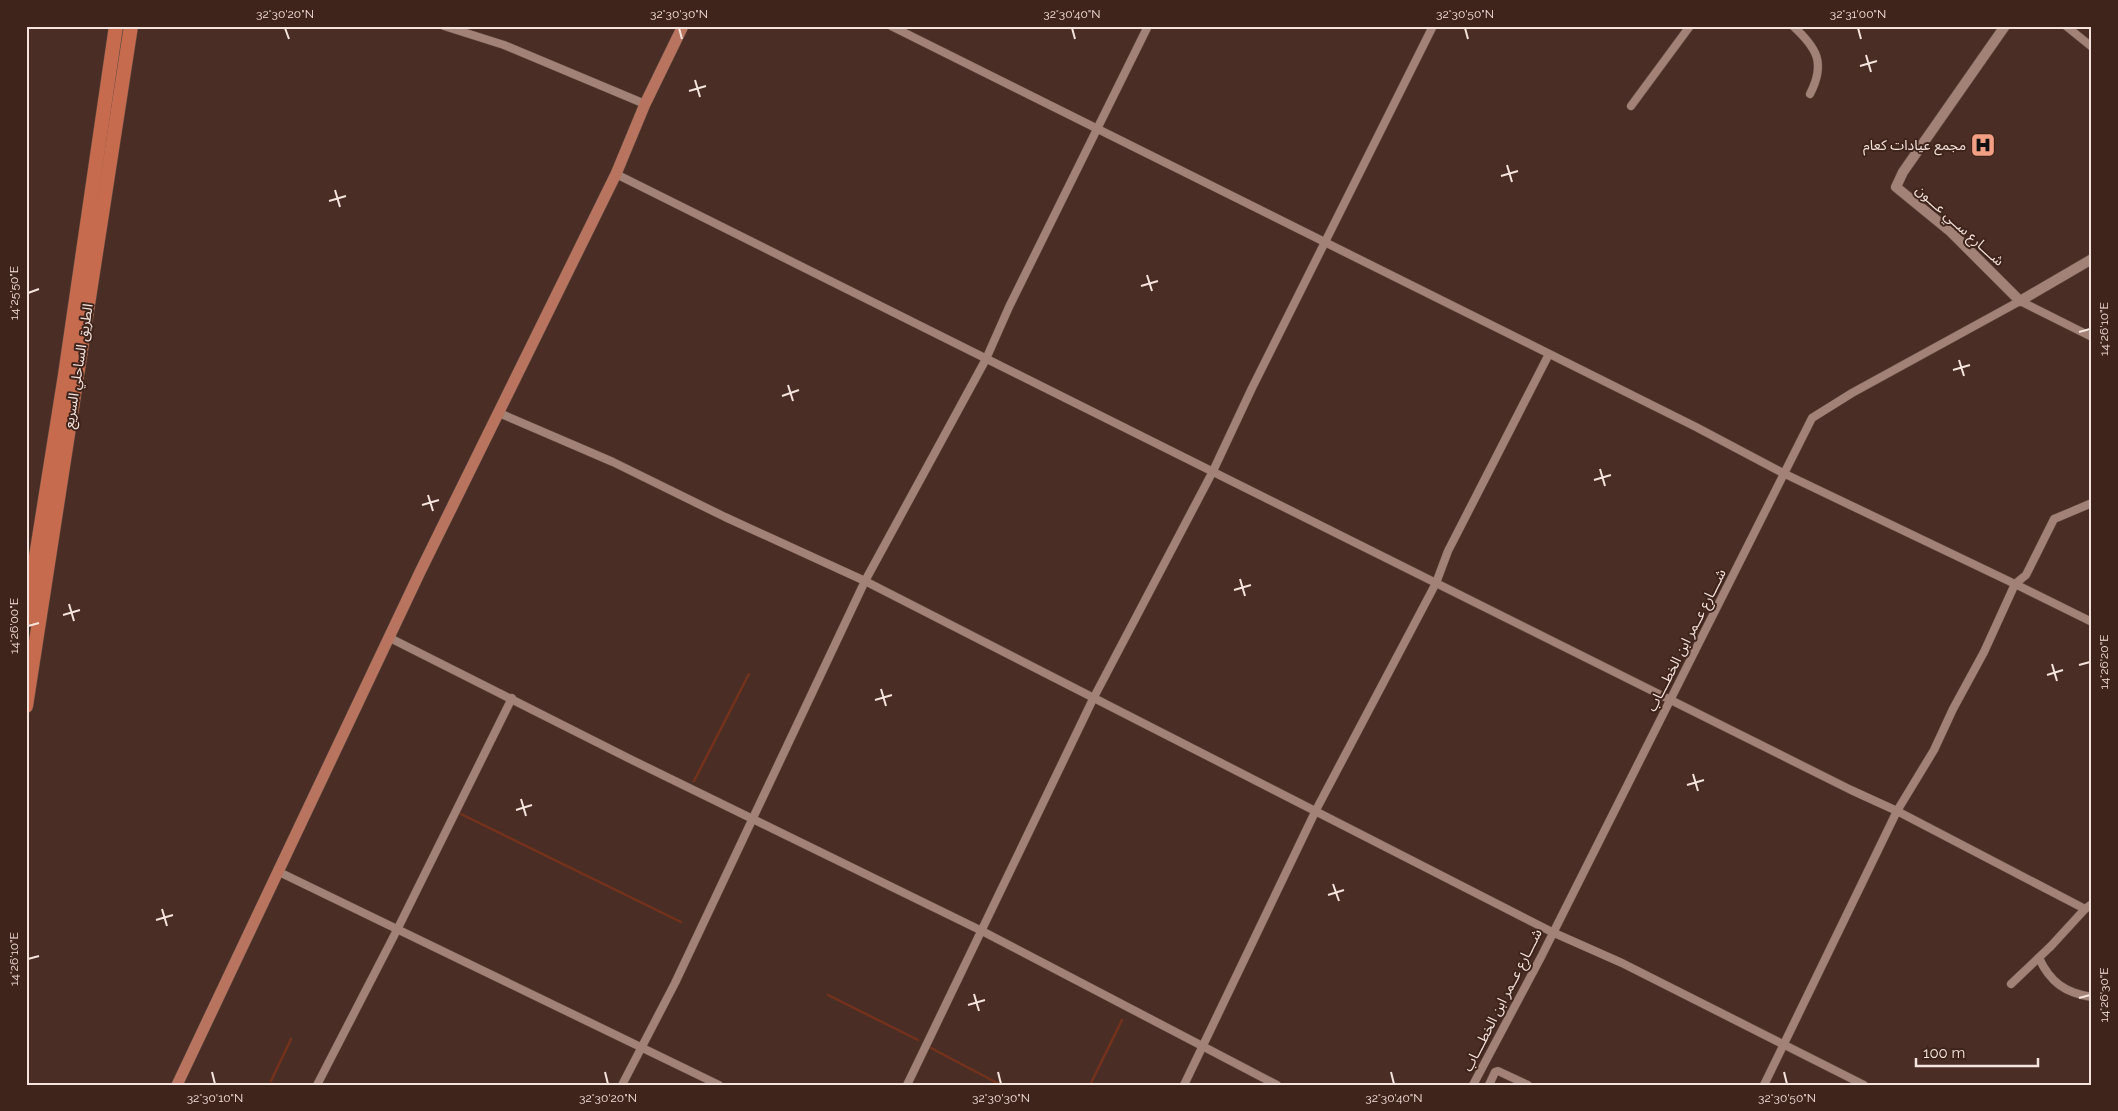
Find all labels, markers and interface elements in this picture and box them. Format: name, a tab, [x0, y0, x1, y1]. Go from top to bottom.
text: 32°30'20"N	[256, 7, 314, 21]
text: 32°30'30"N	[650, 7, 708, 21]
text: 32°30'40"N	[1043, 7, 1101, 21]
text: 32°30'50"N	[1436, 7, 1494, 21]
text: 32°31'00"N	[1830, 7, 1886, 21]
hospital icon: مجمع عيادات كعام	[1970, 132, 1996, 158]
place label: مجمع عيادات كعام	[1863, 137, 1966, 156]
street label: شــــارع ســي عـــون	[1910, 181, 2007, 271]
text: 14°25'50"E	[7, 266, 21, 320]
text: 14°26'10"E	[2097, 302, 2111, 356]
street label: الطريق الساحلي السريع	[60, 303, 99, 430]
street label: شــــارع عــمر ابن الخطــــاب	[1643, 566, 1732, 715]
text: 14°26'00"E	[7, 598, 21, 654]
text: 14°26'20"E	[2097, 635, 2111, 689]
street label: شــــارع عــمر ابن الخطــــاب	[1459, 926, 1548, 1075]
text: 14°26'10"E	[7, 932, 21, 986]
text: 14°26'30"E	[2097, 968, 2111, 1023]
scale bar	[1916, 1036, 2038, 1068]
text: 100 m	[1923, 1044, 1965, 1062]
text: 32°30'10"N	[187, 1091, 243, 1105]
text: 32°30'20"N	[579, 1091, 637, 1105]
text: 32°30'30"N	[972, 1091, 1030, 1105]
text: 32°30'40"N	[1365, 1091, 1423, 1105]
text: 32°30'50"N	[1758, 1091, 1816, 1105]

